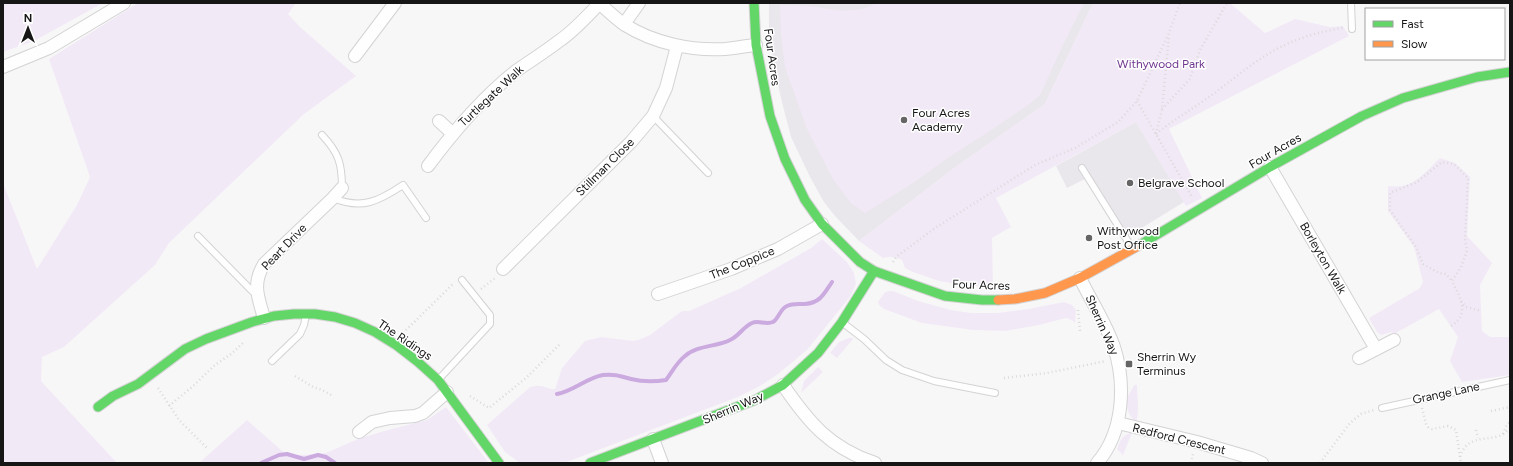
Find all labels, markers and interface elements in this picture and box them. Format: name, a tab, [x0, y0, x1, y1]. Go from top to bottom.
north arrow	[8, 8, 48, 48]
legend	[1365, 8, 1505, 60]
text: N	[24, 12, 32, 25]
text: Fast	[1401, 17, 1424, 31]
street label: Four Acres	[761, 27, 783, 87]
text: Slow	[1401, 37, 1428, 51]
park label: Withywood Park	[1117, 57, 1205, 71]
street label: Turtlegate Walk	[456, 62, 526, 130]
place label: Four Acres Academy	[912, 106, 970, 134]
marker: Four Acres Academy	[899, 115, 909, 125]
street label: Four Acres	[1246, 130, 1304, 172]
street label: Stillman Close	[573, 135, 637, 199]
place label: Belgrave School	[1138, 176, 1224, 190]
marker: Belgrave School	[1125, 178, 1135, 188]
street label: Borleyton Walk	[1297, 220, 1349, 296]
street label: Peart Drive	[259, 221, 310, 273]
place label: Withywood Post Office	[1097, 224, 1159, 252]
marker: Withywood Post Office	[1084, 233, 1094, 243]
street label: The Coppice	[708, 244, 777, 282]
street label: Four Acres	[952, 277, 1011, 293]
street label: Sherrin Way	[1082, 293, 1122, 358]
street label: The Ridings	[375, 317, 435, 363]
place label: Sherrin Wy Terminus	[1137, 350, 1197, 378]
marker: Sherrin Wy Terminus	[1124, 359, 1134, 369]
street label: Grange Lane	[1411, 379, 1481, 407]
street label: Sherrin Way	[701, 389, 766, 427]
street label: Redford Crescent	[1131, 421, 1228, 457]

